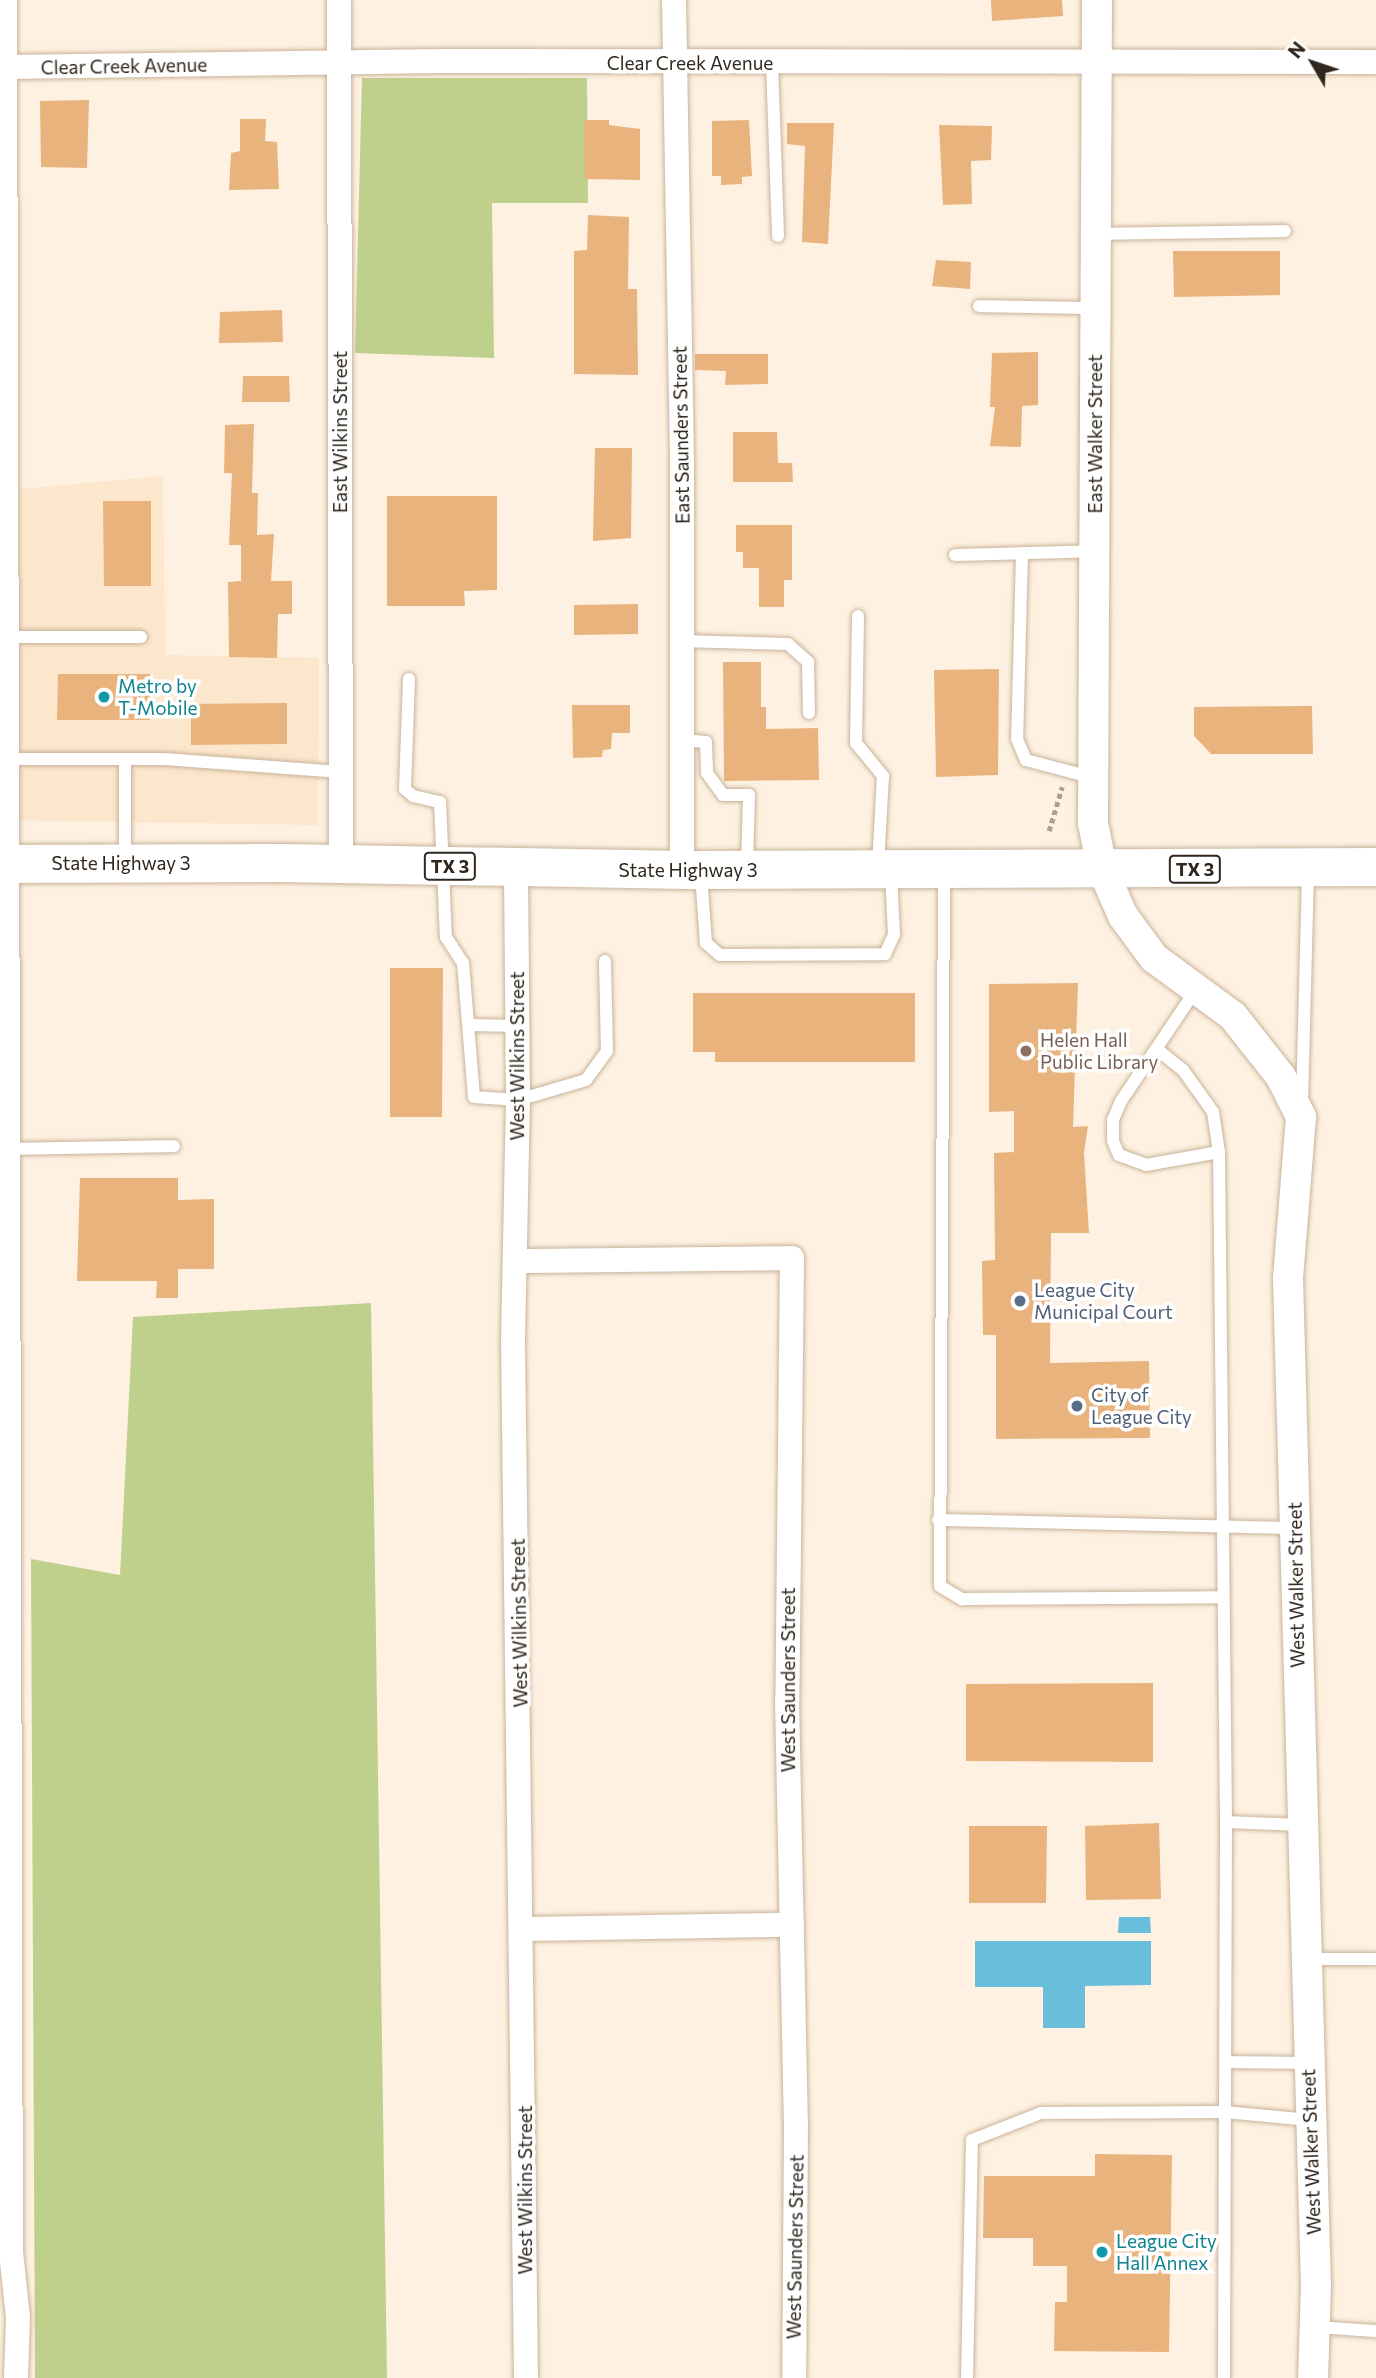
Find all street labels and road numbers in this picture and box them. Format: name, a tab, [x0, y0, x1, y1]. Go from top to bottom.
street label: Clear Creek Avenue	[607, 52, 773, 74]
street label: Clear Creek Avenue	[41, 53, 207, 79]
street label: East Saunders Street	[668, 346, 694, 524]
street label: East Wilkins Street	[329, 351, 351, 513]
street label: East Walker Street	[1084, 354, 1106, 514]
street label: State Highway 3	[51, 852, 191, 874]
road number: TX 3	[424, 852, 476, 880]
road number: TX 3	[1169, 854, 1221, 884]
street label: State Highway 3	[618, 859, 758, 881]
street label: West Wilkins Street	[506, 971, 528, 1141]
street label: West Walker Street	[1283, 1502, 1309, 1668]
street label: West Wilkins Street	[506, 1538, 532, 1708]
street label: West Saunders Street	[777, 1588, 799, 1772]
street label: West Walker Street	[1297, 2069, 1325, 2235]
street label: West Wilkins Street	[514, 2105, 536, 2275]
street label: West Saunders Street	[782, 2154, 808, 2340]

